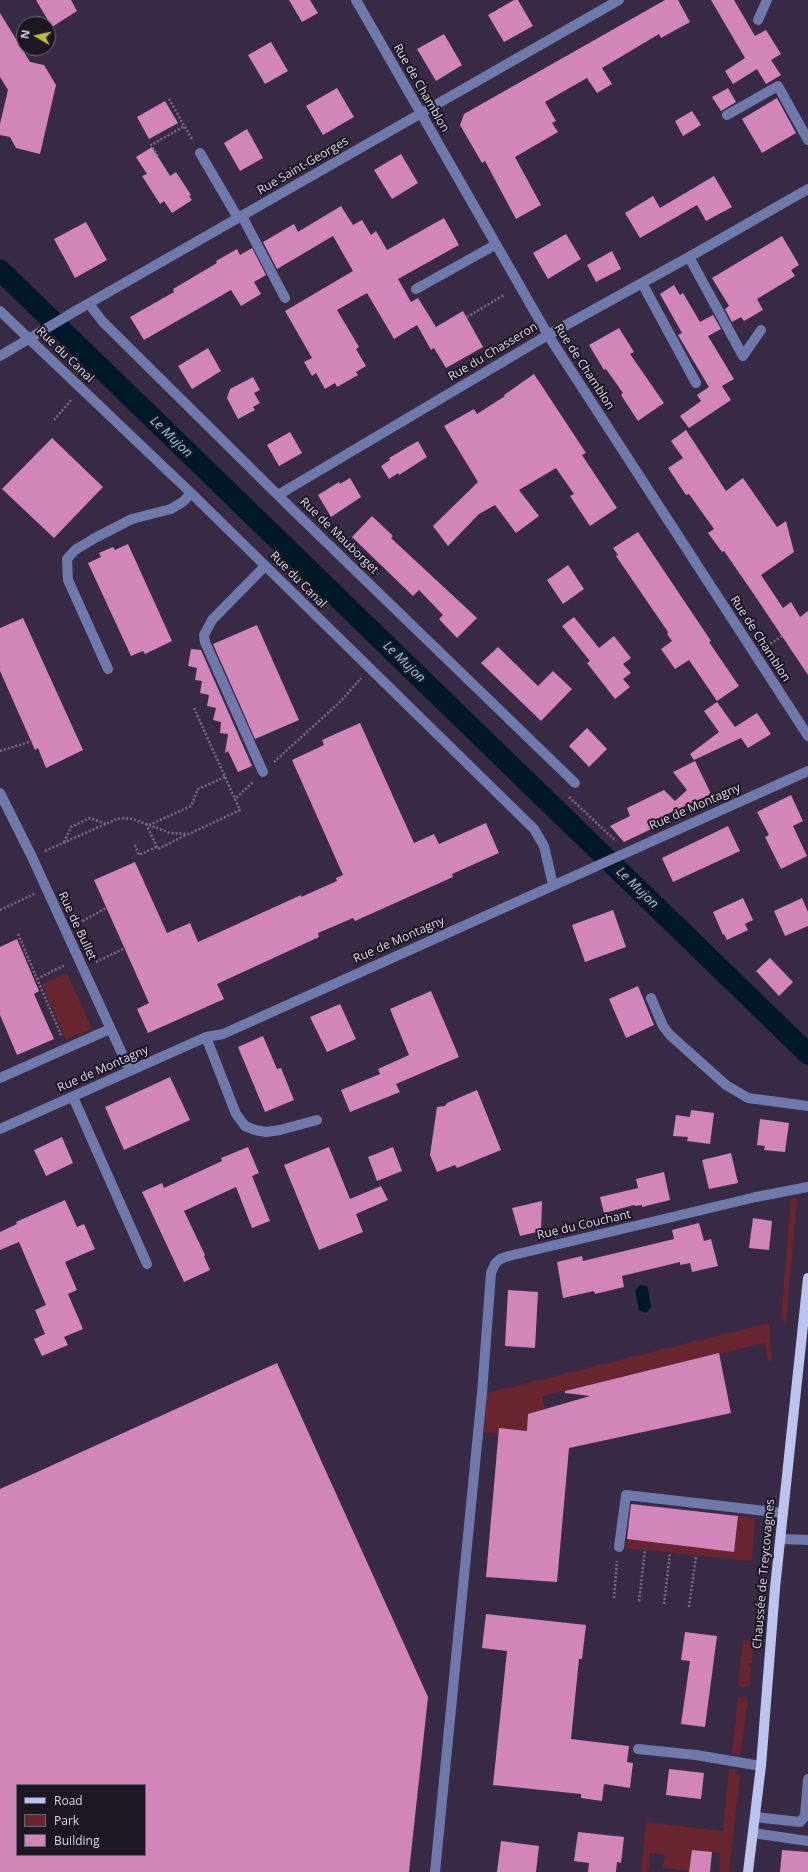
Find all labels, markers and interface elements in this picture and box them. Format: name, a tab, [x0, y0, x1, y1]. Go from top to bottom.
north arrow	[16, 16, 56, 56]
text: N	[17, 29, 33, 40]
street label: Rue de Chamblon	[390, 41, 452, 135]
street label: Rue Saint-Georges	[255, 134, 351, 198]
street label: Rue du Chasseron	[446, 320, 540, 384]
street label: Rue de Chamblon	[551, 321, 617, 413]
street label: Rue du Canal	[33, 324, 97, 386]
water label: Le Mujon	[147, 413, 195, 461]
street label: Rue de Mauborget	[297, 495, 381, 577]
street label: Rue du Canal	[267, 549, 329, 611]
street label: Rue de Chamblon	[727, 593, 793, 685]
water label: Le Mujon	[380, 638, 428, 686]
street label: Rue de Montagny	[647, 780, 743, 834]
water label: Le Mujon	[613, 864, 661, 912]
street label: Rue de Bullet	[55, 889, 99, 963]
street label: Rue de Montagny	[351, 913, 447, 967]
street label: Rue de Montagny	[55, 1042, 151, 1096]
street label: Rue du Couchant	[536, 1207, 632, 1243]
street label: Chaussée de Treycovagnes	[750, 1498, 778, 1650]
legend	[16, 1784, 146, 1856]
text: Road	[54, 1792, 83, 1809]
text: Park	[54, 1812, 79, 1829]
text: Building	[54, 1832, 99, 1849]

